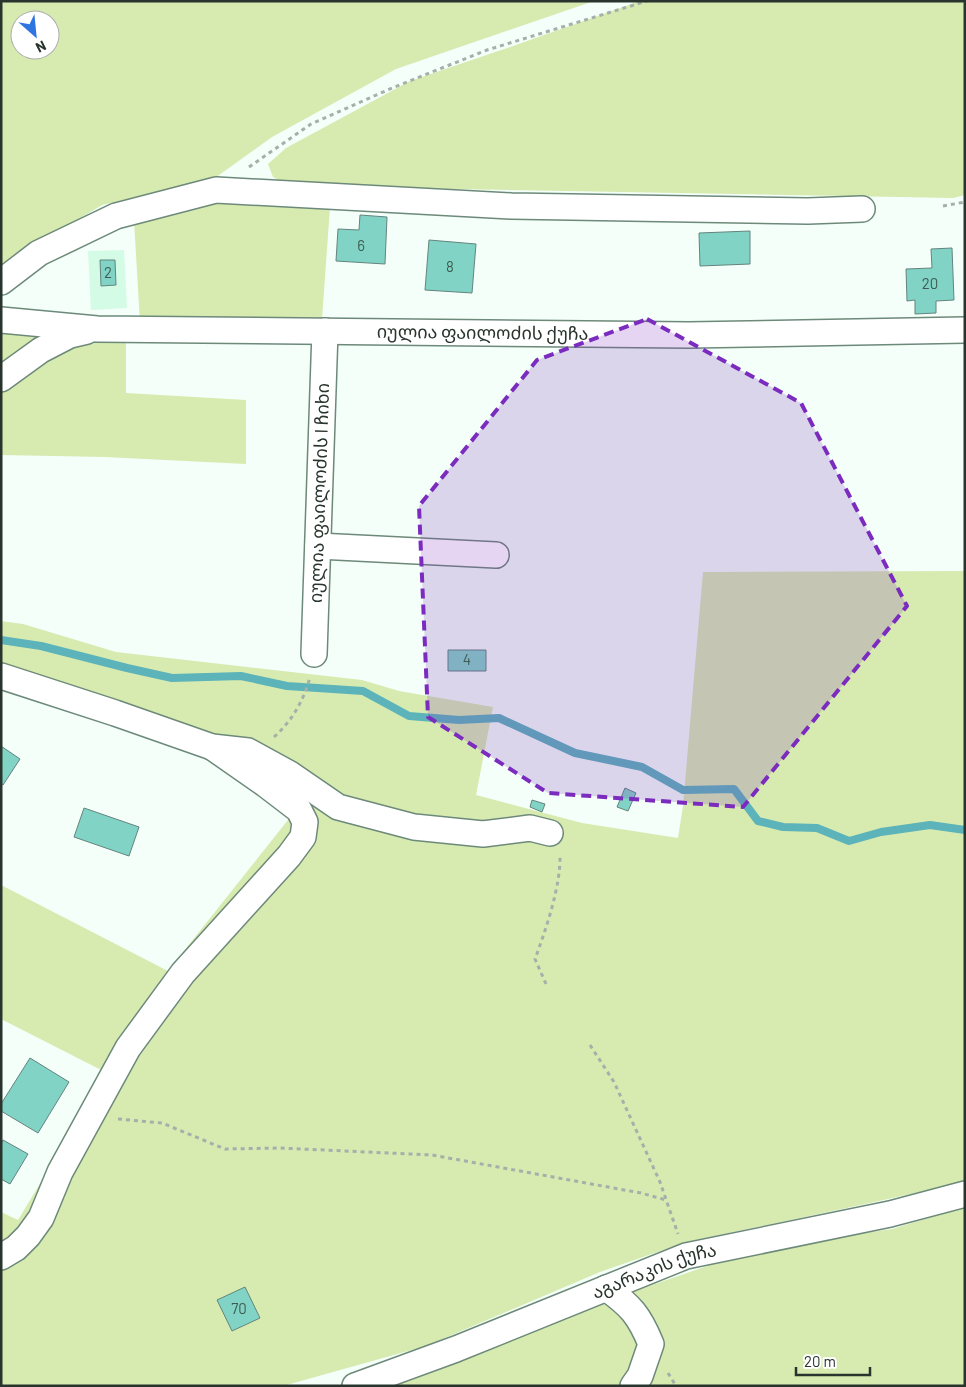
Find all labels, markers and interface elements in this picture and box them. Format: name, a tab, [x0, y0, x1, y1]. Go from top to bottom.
north arrow	[10, 10, 60, 60]
text: N	[33, 37, 49, 57]
house number: 6	[357, 236, 365, 254]
house number: 8	[446, 257, 454, 275]
house number: 2	[104, 263, 112, 281]
house number: 20	[922, 274, 938, 292]
street label: იულია ფაილოძის ქუჩა	[377, 320, 589, 345]
street label: იულია ფაილოძის I ჩიხი	[304, 383, 333, 603]
house number: 4	[463, 650, 471, 668]
street label: აგარაკის ქუჩა	[589, 1238, 718, 1303]
house number: 70	[231, 1299, 247, 1317]
scale bar	[796, 1344, 870, 1376]
text: 20 m	[804, 1352, 836, 1370]

